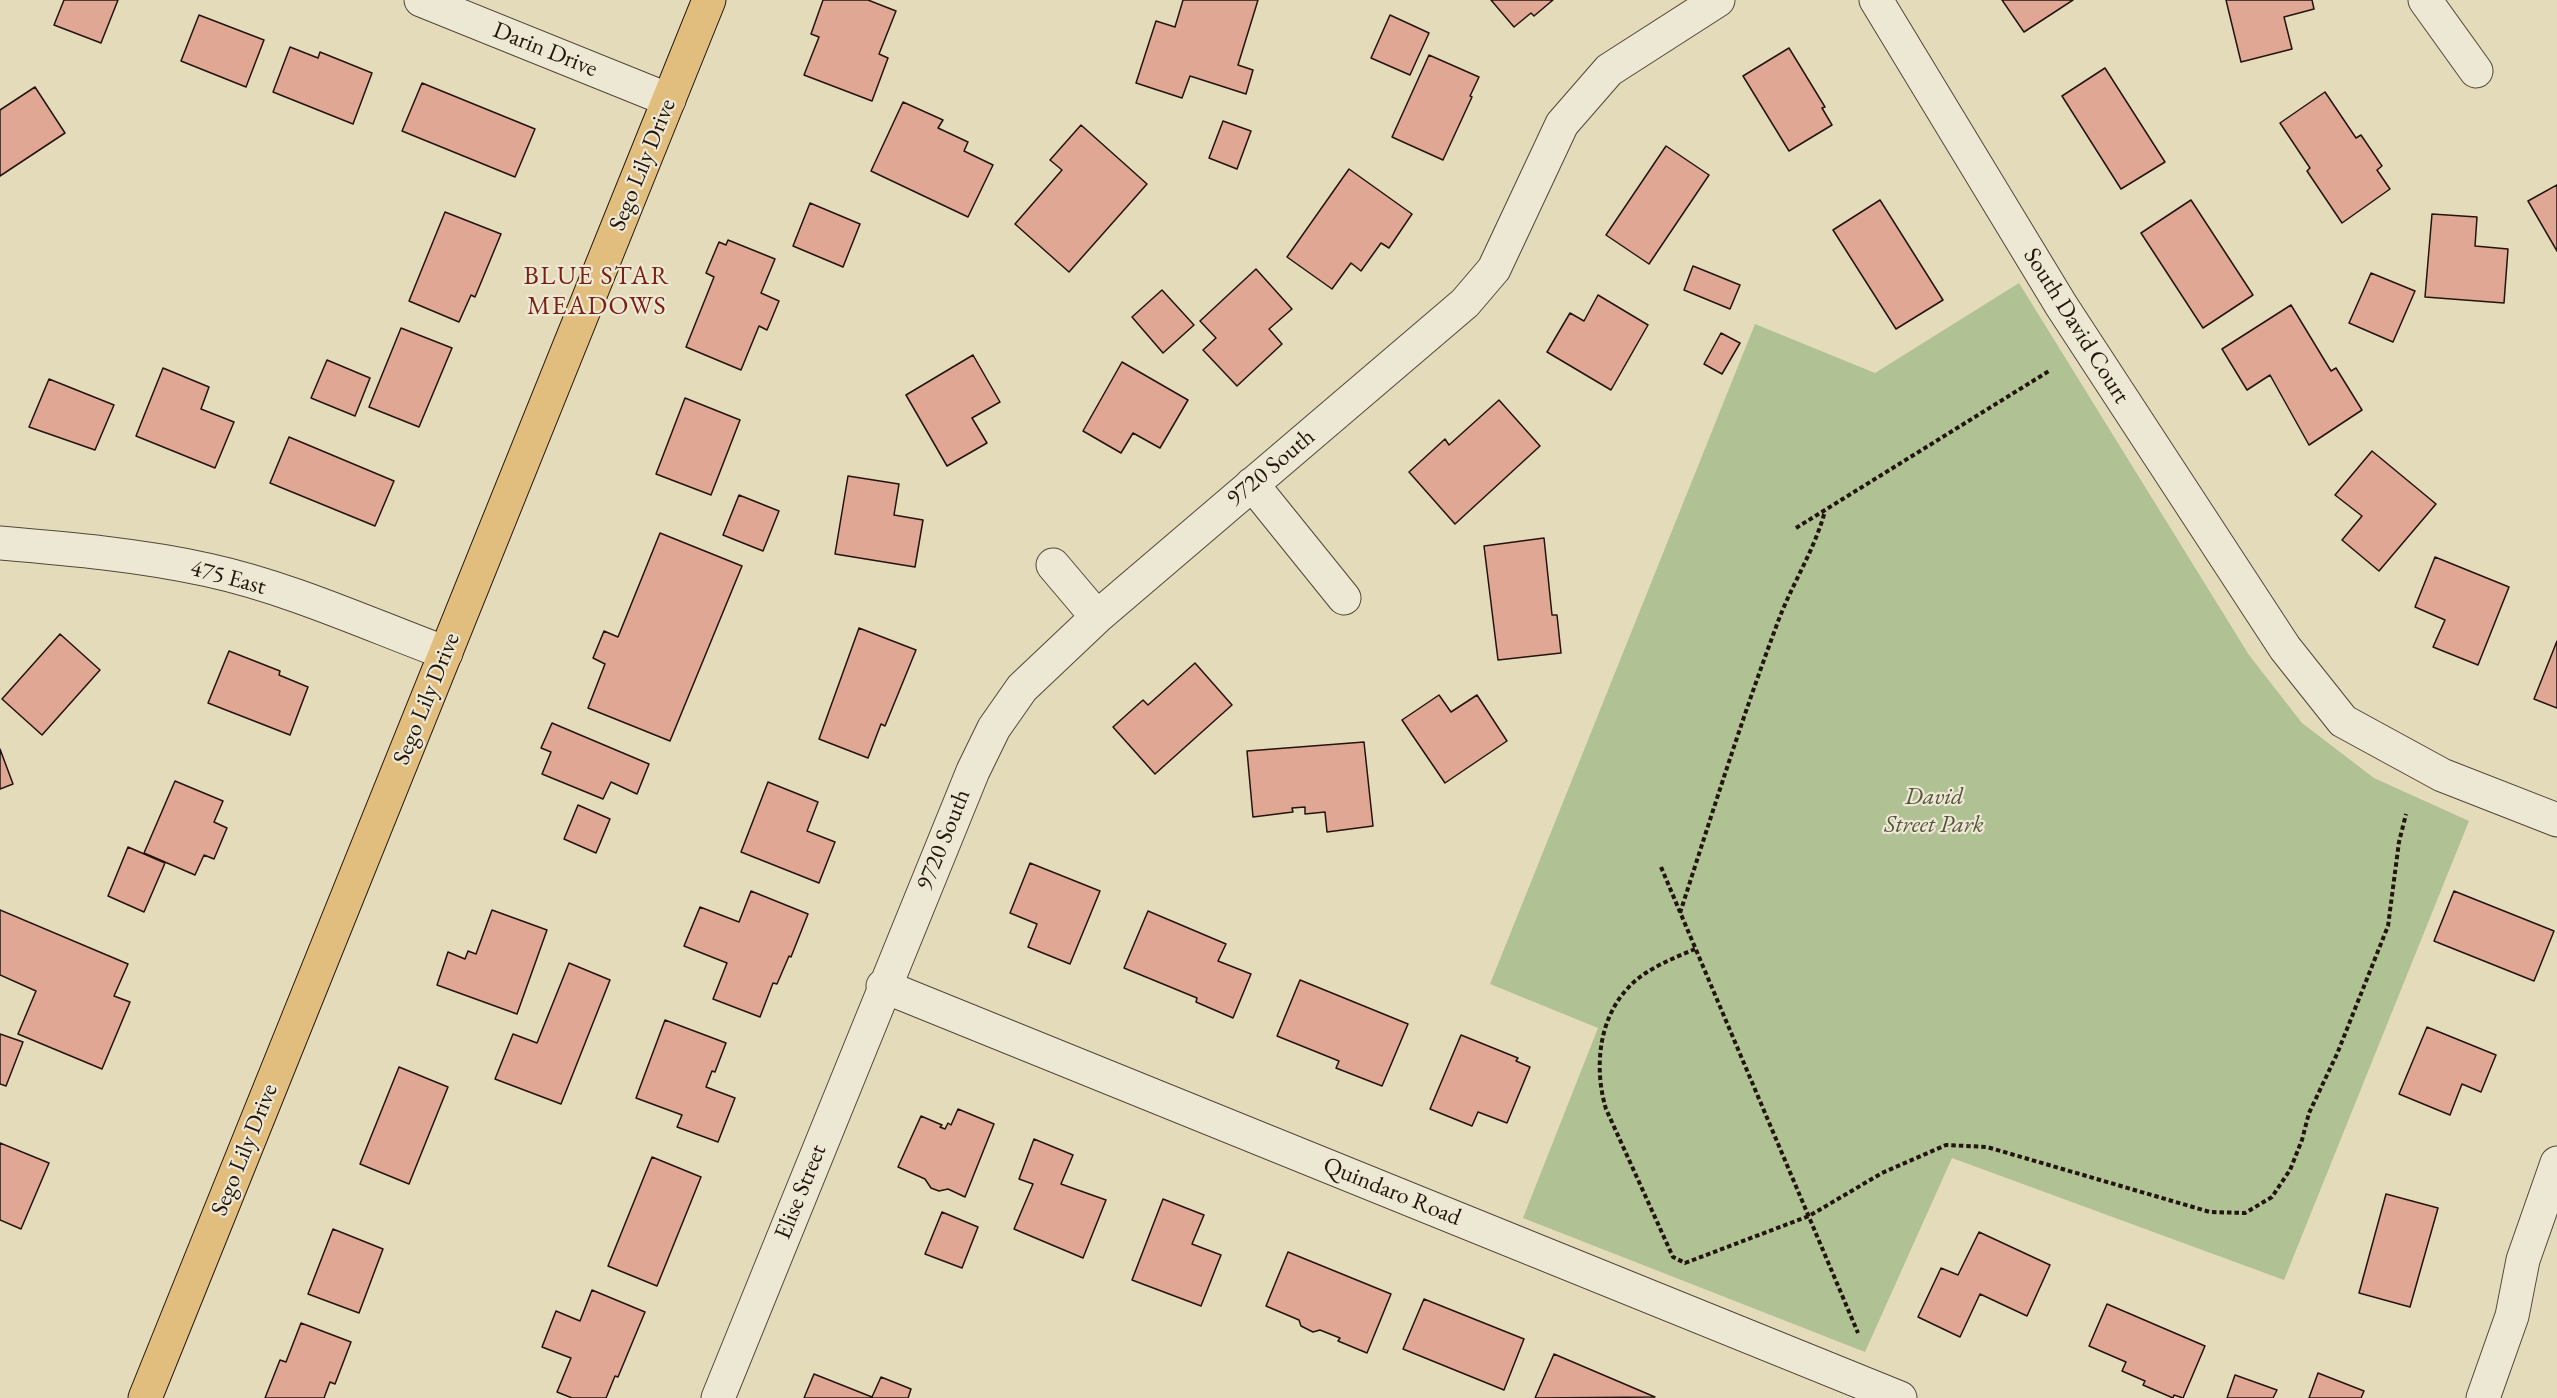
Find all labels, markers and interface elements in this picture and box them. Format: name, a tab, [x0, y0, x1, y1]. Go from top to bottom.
street label: Darin Drive	[488, 16, 602, 84]
street label: Sego Lily Drive	[603, 95, 683, 235]
street label: South David Court	[2017, 243, 2135, 409]
district label: BLUE STAR MEADOWS	[524, 261, 670, 322]
street label: 9720 South	[1221, 423, 1321, 513]
street label: 475 East	[187, 554, 269, 602]
street label: Sego Lily Drive	[387, 629, 467, 769]
park label: David Street Park	[1884, 783, 1984, 839]
street label: 9720 South	[911, 785, 977, 895]
street label: Sego Lily Drive	[205, 1080, 285, 1220]
street label: Elise Street	[769, 1140, 833, 1244]
street label: Quindaro Road	[1319, 1151, 1465, 1233]

